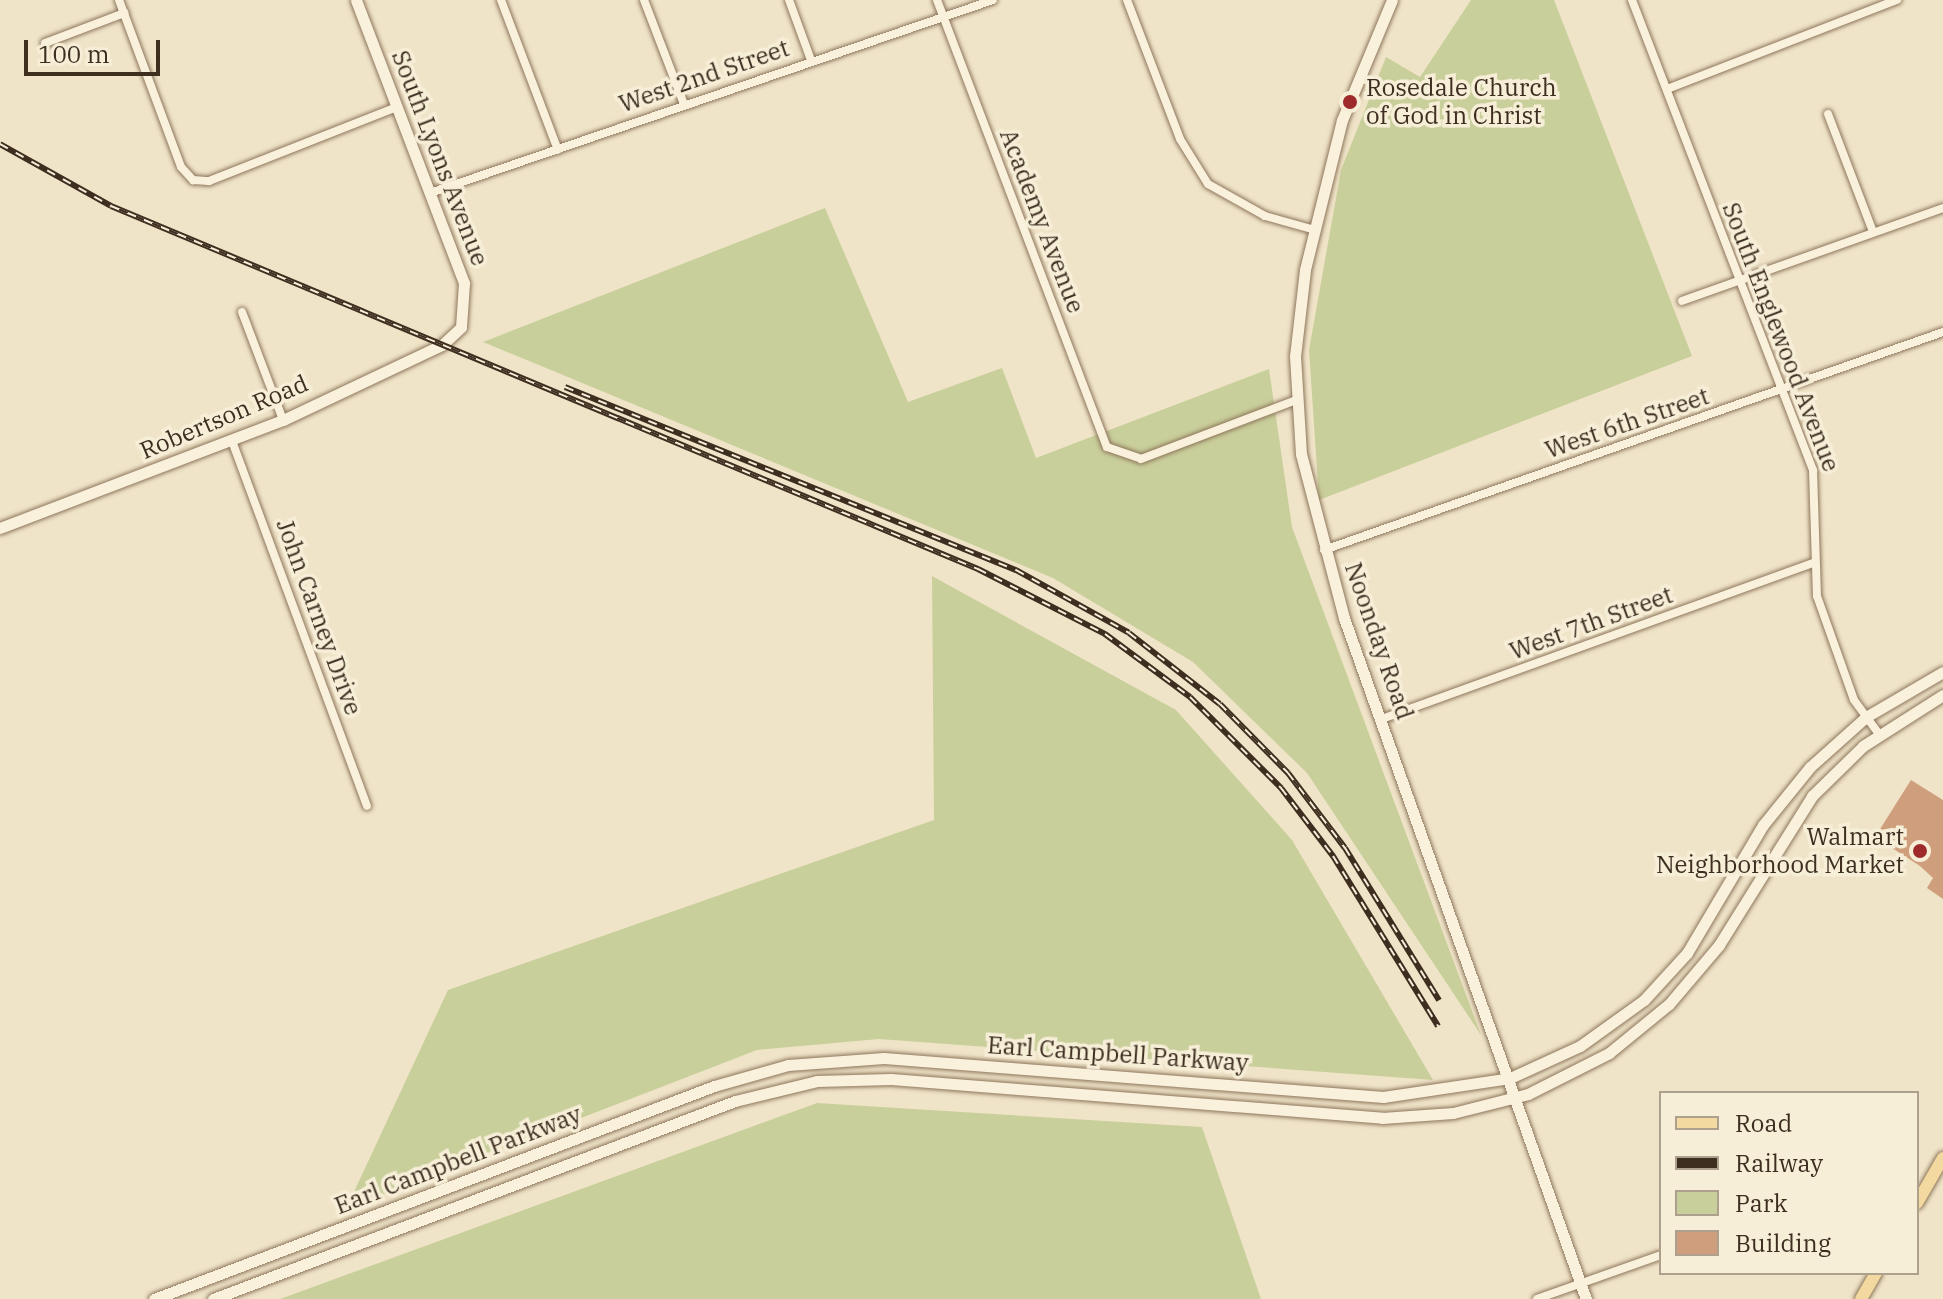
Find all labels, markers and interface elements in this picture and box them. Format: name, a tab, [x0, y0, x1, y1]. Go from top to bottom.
scale bar	[28, 24, 164, 74]
street label: West 2nd Street	[615, 33, 793, 119]
text: 100 m	[38, 38, 110, 70]
street label: South Lyons Avenue	[386, 46, 494, 270]
place label: Rosedale Church of God in Christ	[1366, 74, 1557, 130]
marker: Rosedale Church of God in Christ	[1341, 93, 1359, 111]
street label: Academy Avenue	[994, 125, 1090, 317]
street label: South Englewood Avenue	[1716, 198, 1846, 476]
street label: Robertson Road	[136, 369, 312, 465]
street label: West 6th Street	[1541, 381, 1713, 465]
street label: John Carney Drive	[270, 515, 368, 719]
street label: Noonday Road	[1339, 559, 1419, 723]
street label: West 7th Street	[1506, 580, 1676, 666]
place label: Walmart Neighborhood Market	[1656, 823, 1904, 879]
marker: Walmart Neighborhood Market	[1911, 842, 1929, 860]
street label: Earl Campbell Parkway	[986, 1031, 1250, 1077]
legend	[1659, 1091, 1919, 1275]
street label: Earl Campbell Parkway	[331, 1100, 585, 1220]
text: Road	[1735, 1107, 1792, 1139]
text: Railway	[1735, 1147, 1823, 1179]
text: Park	[1735, 1187, 1787, 1219]
text: Building	[1735, 1227, 1831, 1259]

